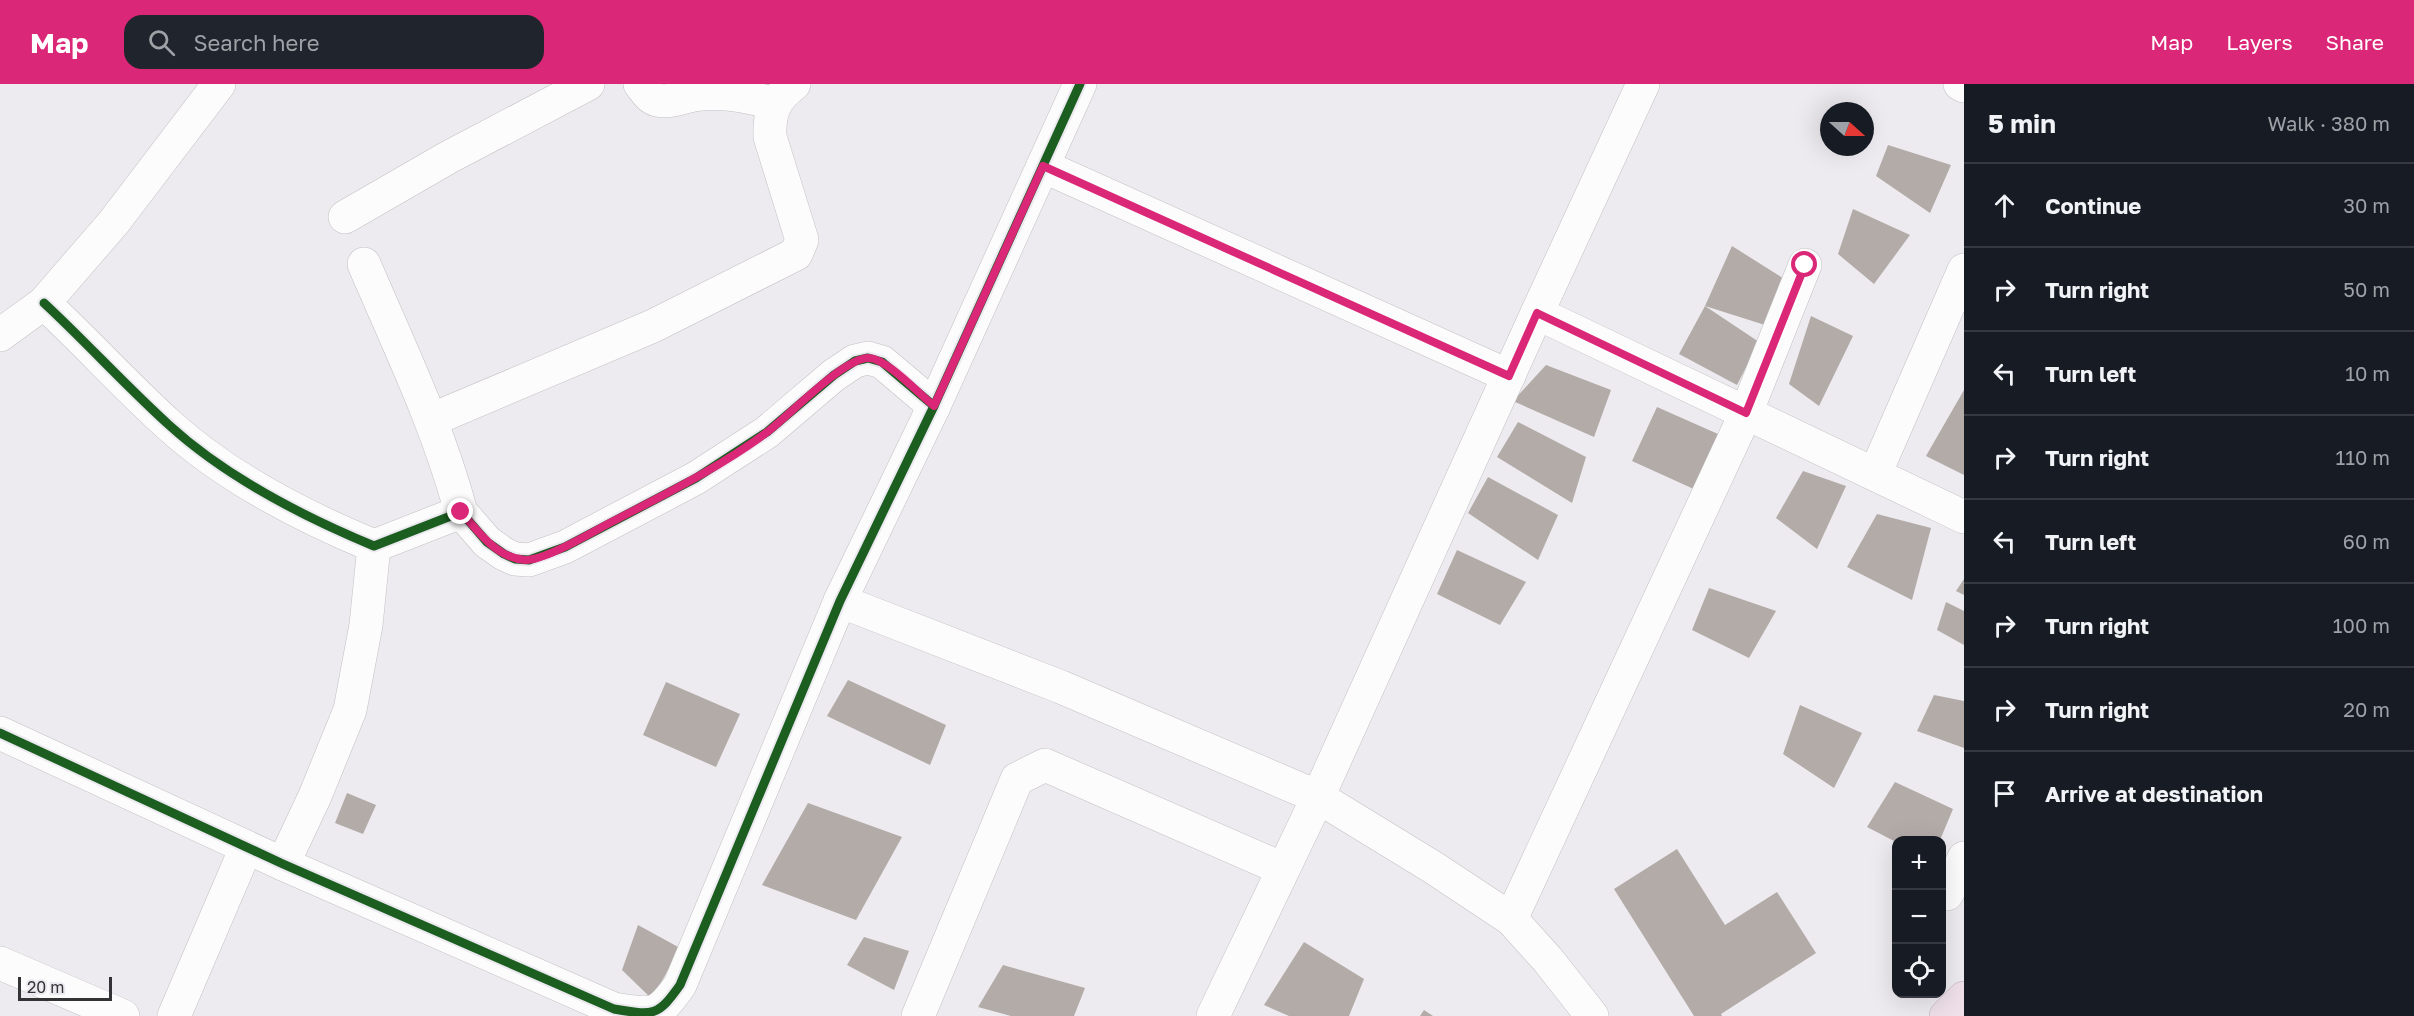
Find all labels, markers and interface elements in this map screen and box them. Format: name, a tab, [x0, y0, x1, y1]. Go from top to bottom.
search box	[124, 15, 544, 69]
text: Map	[30, 26, 88, 59]
icon: search	[145, 26, 178, 59]
text: Search here	[193, 29, 319, 56]
text: Map	[2150, 29, 2193, 55]
text: Layers	[2226, 29, 2293, 55]
text: Share	[2326, 29, 2384, 55]
north arrow	[1820, 102, 1874, 156]
text: 5 min	[1988, 108, 2056, 139]
text: Walk · 380 m	[2268, 111, 2390, 135]
icon: ahead	[1988, 189, 2021, 222]
text: Continue	[2045, 192, 2141, 219]
text: 30 m	[2343, 193, 2390, 217]
route start	[1791, 251, 1817, 277]
icon: right	[1988, 273, 2021, 306]
text: Turn right	[2045, 276, 2149, 303]
text: 50 m	[2343, 277, 2390, 301]
icon: left	[1988, 357, 2021, 390]
text: Turn left	[2045, 360, 2136, 387]
text: 10 m	[2345, 361, 2390, 385]
icon: right	[1988, 441, 2021, 474]
text: Turn right	[2045, 444, 2149, 471]
text: 110 m	[2336, 445, 2390, 469]
route end	[447, 498, 473, 524]
icon: left	[1988, 525, 2021, 558]
text: Turn left	[2045, 528, 2136, 555]
text: 60 m	[2343, 529, 2390, 553]
icon: right	[1988, 609, 2021, 642]
text: Turn right	[2045, 612, 2149, 639]
text: 100 m	[2333, 613, 2390, 637]
icon: right	[1988, 693, 2021, 726]
text: Turn right	[2045, 696, 2149, 723]
text: 20 m	[2343, 697, 2390, 721]
icon: arrive	[1988, 777, 2021, 810]
text: Arrive at destination	[2045, 780, 2263, 807]
map controls	[1892, 836, 1946, 998]
button: +	[1892, 836, 1946, 890]
button: −	[1892, 890, 1946, 944]
button: locate	[1892, 944, 1946, 998]
scale bar	[18, 974, 112, 1002]
text: 20 m	[27, 977, 64, 997]

